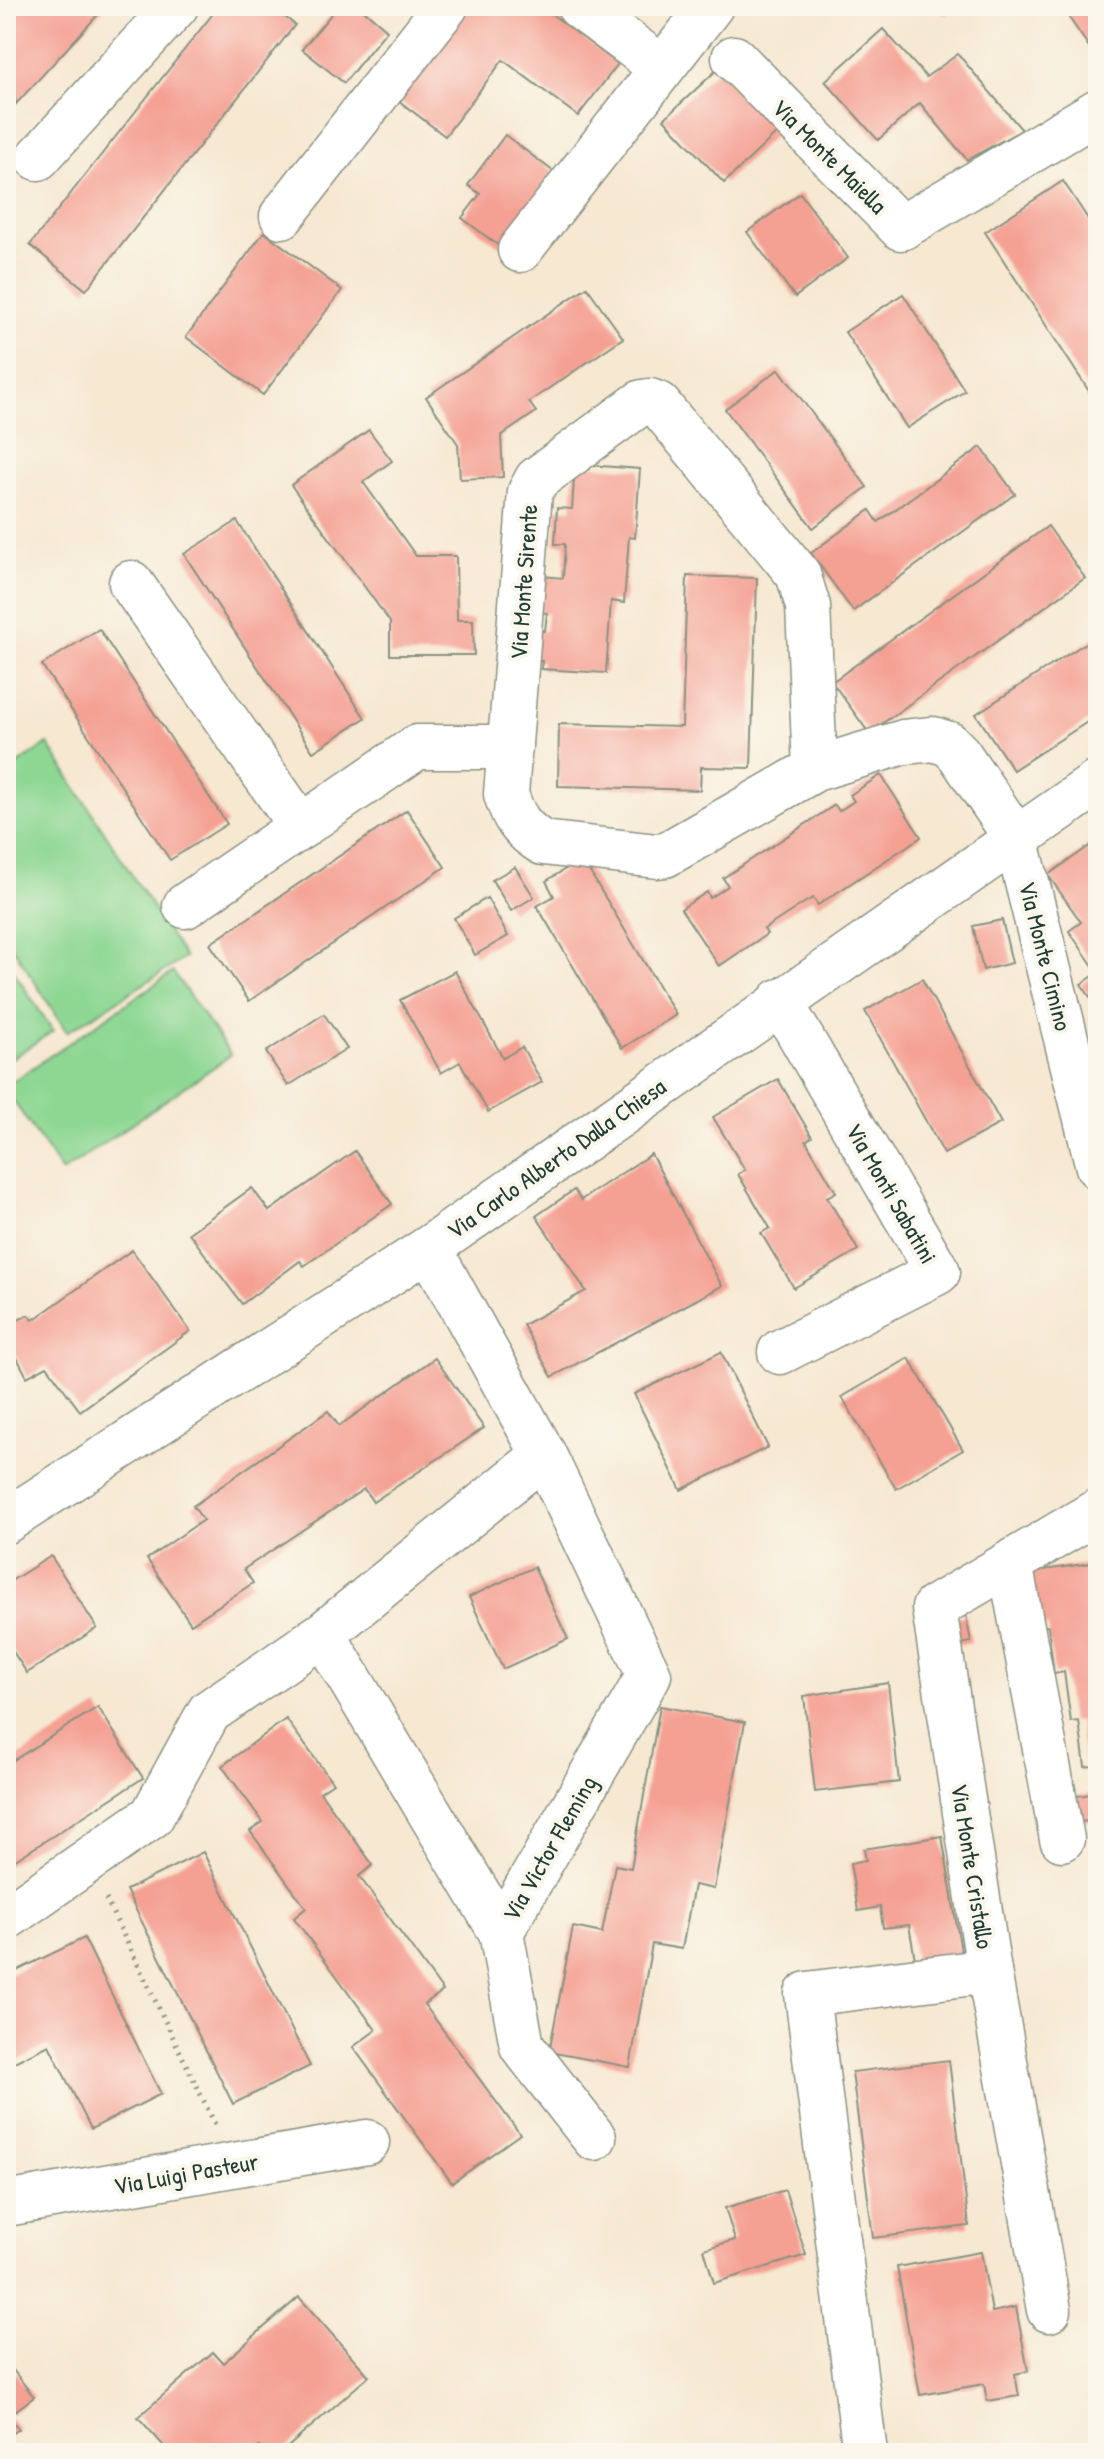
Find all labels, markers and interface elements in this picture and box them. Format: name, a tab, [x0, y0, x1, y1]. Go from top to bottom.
street label: Via Monte Maiella	[766, 92, 894, 220]
street label: Via Monte Sirente	[502, 503, 544, 661]
street label: Via Monte Cimino	[1012, 878, 1080, 1034]
street label: Via Carlo Alberto Dalla Chiesa	[440, 1070, 672, 1246]
street label: Via Monti Sabatini	[839, 1117, 945, 1269]
street label: Via Victor Fleming	[494, 1769, 604, 1927]
street label: Via Monte Cristallo	[944, 1781, 1002, 1951]
street label: Via Luigi Pasteur	[111, 2145, 261, 2201]

